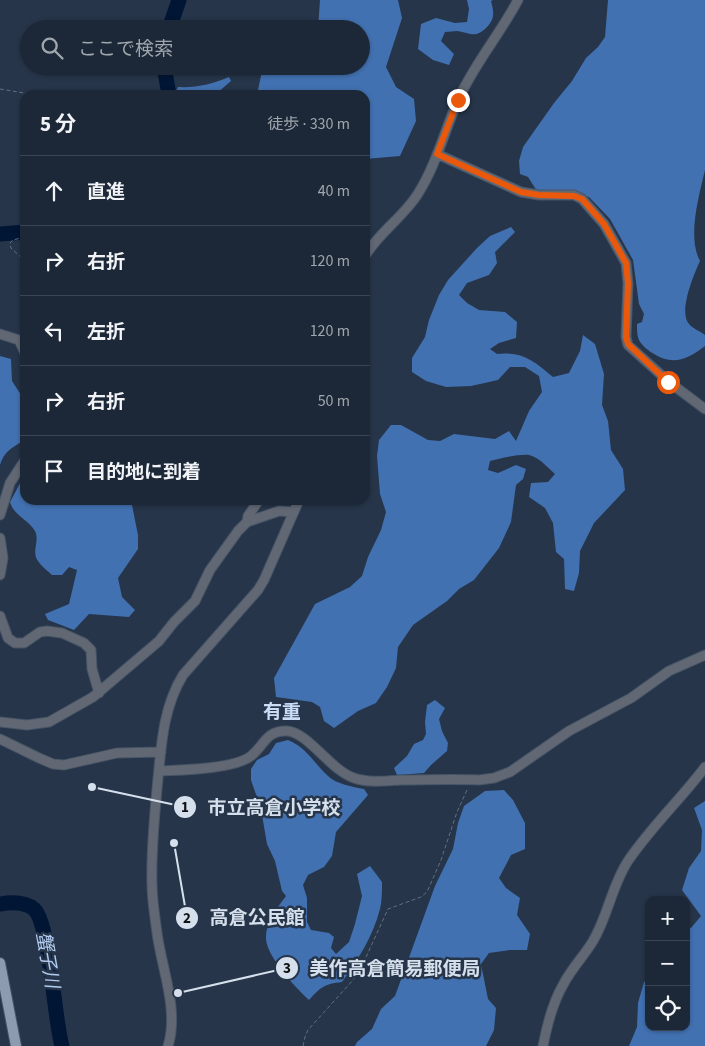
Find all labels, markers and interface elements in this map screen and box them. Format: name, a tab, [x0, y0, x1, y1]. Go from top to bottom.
search box	[20, 20, 370, 75]
icon: search	[38, 34, 66, 62]
text: ここで検索	[78, 36, 173, 63]
route end	[447, 89, 470, 112]
text: 5 分	[40, 109, 76, 139]
text: 徒歩 · 330 m	[267, 113, 350, 135]
icon: ahead	[40, 177, 68, 205]
text: 直進	[87, 179, 125, 206]
text: 40 m	[318, 180, 350, 202]
icon: right	[40, 247, 68, 275]
text: 右折	[87, 249, 125, 276]
text: 120 m	[310, 250, 350, 272]
icon: left	[40, 317, 68, 345]
text: 左折	[87, 319, 125, 346]
text: 120 m	[310, 320, 350, 342]
route start	[657, 371, 680, 394]
icon: right	[40, 387, 68, 415]
text: 右折	[87, 389, 125, 416]
text: 50 m	[318, 390, 350, 412]
icon: arrive	[40, 457, 68, 485]
text: 目的地に到着	[87, 459, 201, 486]
district label: 有重	[263, 699, 301, 726]
callout: 市立高倉小学校	[173, 790, 351, 824]
text: 市立高倉小学校	[207, 795, 341, 822]
text: 1	[181, 797, 189, 818]
map controls	[645, 896, 690, 1031]
button: +	[645, 896, 690, 941]
callout: 高倉公民館	[174, 901, 314, 935]
text: 高倉公民館	[209, 905, 305, 932]
text: 2	[183, 908, 191, 929]
water label: 蟹子川	[29, 930, 66, 992]
button: −	[645, 941, 690, 986]
callout: 美作高倉簡易郵便局	[275, 951, 491, 985]
text: 美作高倉簡易郵便局	[309, 956, 481, 983]
text: 3	[283, 958, 291, 979]
button: locate	[645, 986, 690, 1031]

